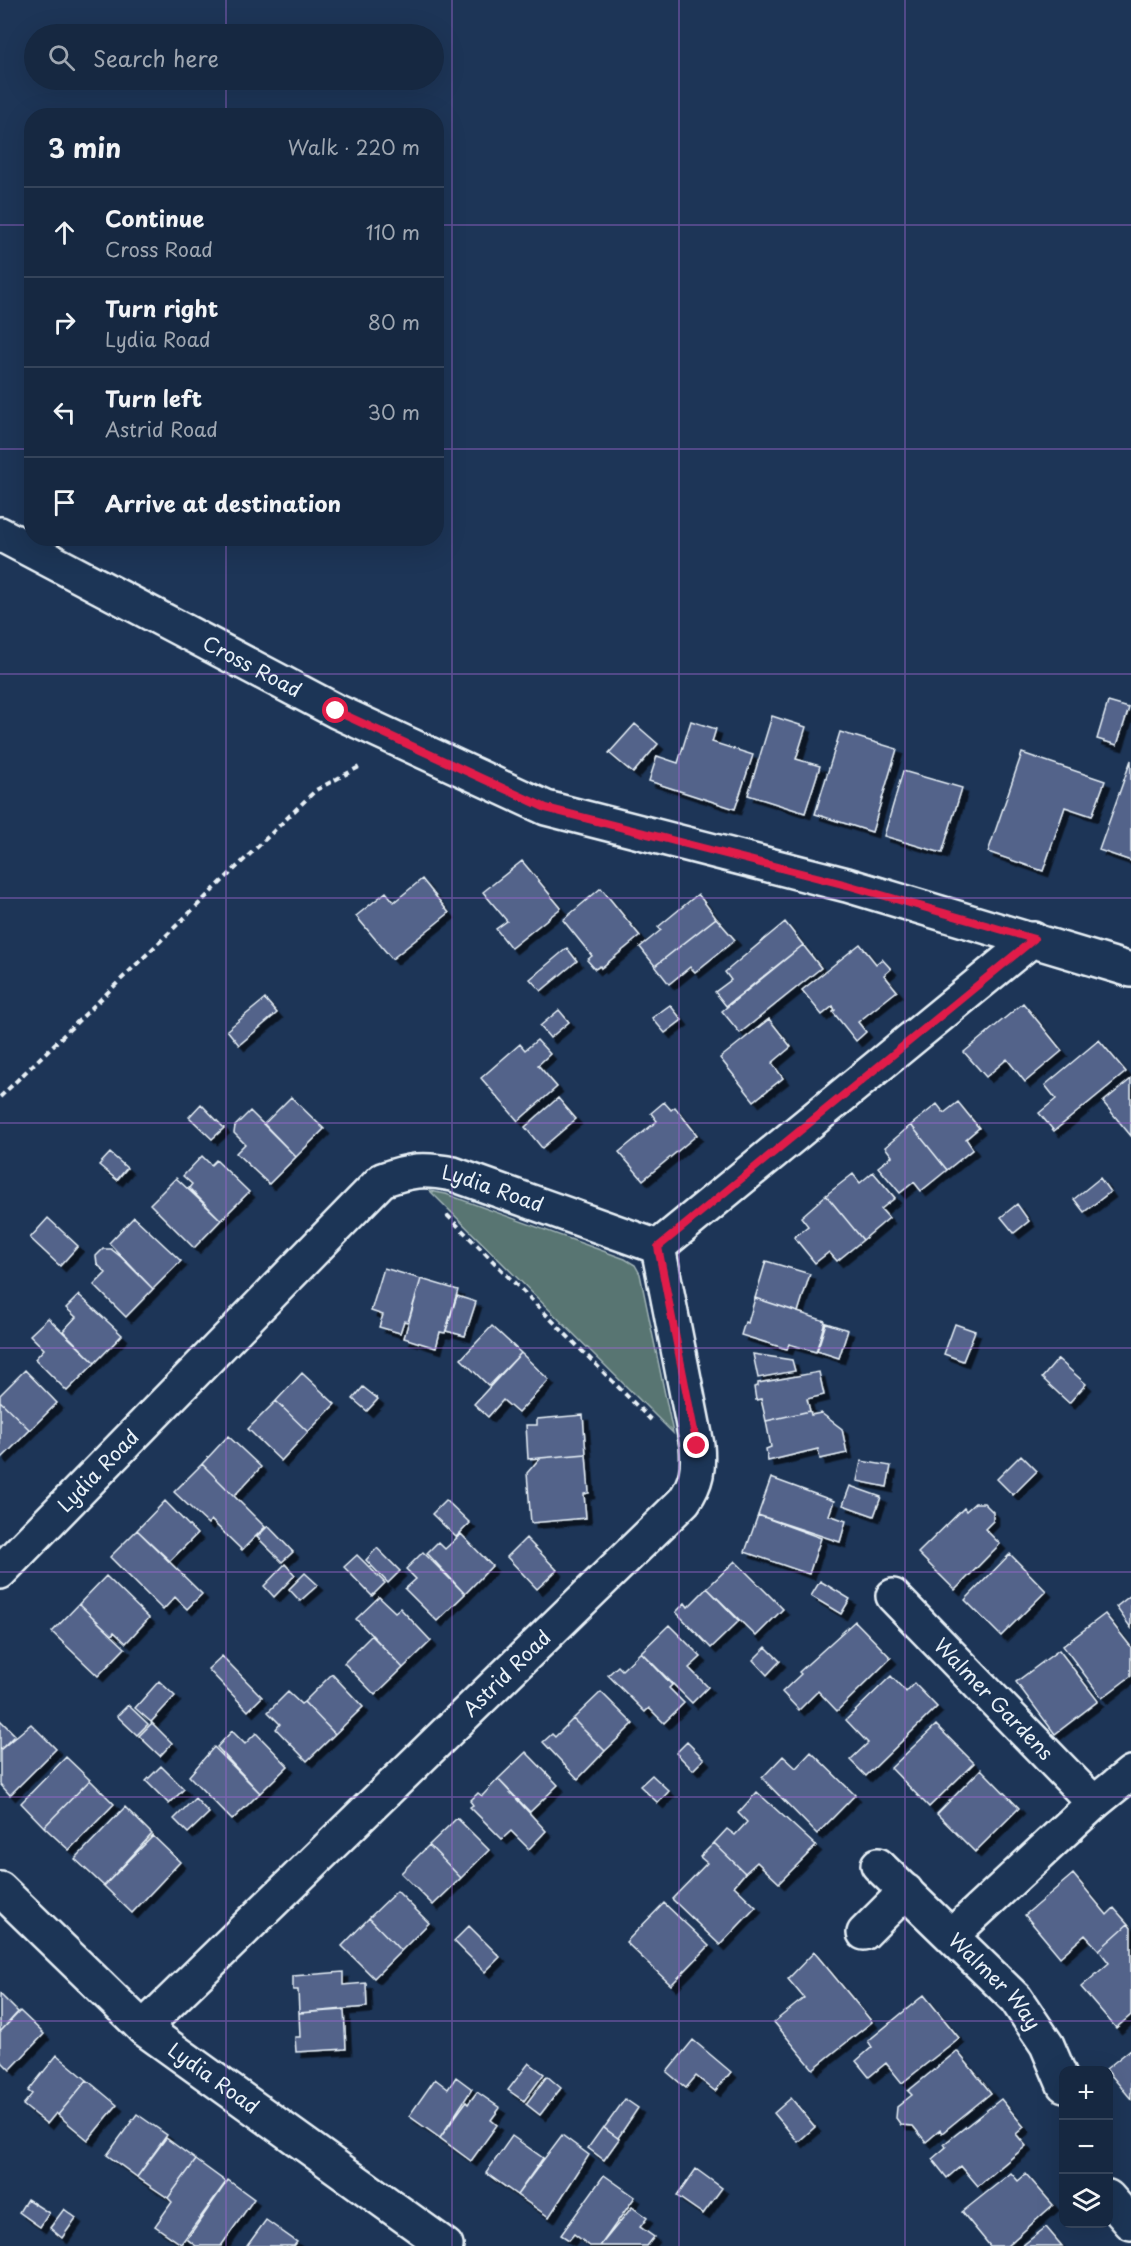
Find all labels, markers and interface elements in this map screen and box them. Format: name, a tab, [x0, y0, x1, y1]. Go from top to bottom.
search box	[24, 24, 444, 90]
icon: search	[45, 41, 78, 74]
text: Search here	[93, 41, 219, 74]
text: 3 min	[48, 128, 121, 167]
text: Walk · 220 m	[288, 132, 420, 162]
text: Continue	[105, 201, 204, 234]
icon: ahead	[48, 216, 81, 249]
text: 110 m	[366, 217, 420, 247]
text: Cross Road	[105, 234, 213, 264]
text: Turn right	[105, 291, 218, 324]
icon: right	[48, 306, 81, 339]
text: 80 m	[368, 307, 420, 337]
text: Lydia Road	[105, 324, 211, 354]
text: Turn left	[105, 381, 202, 414]
icon: left	[48, 396, 81, 429]
text: 30 m	[367, 397, 420, 427]
text: Astrid Road	[105, 414, 218, 444]
icon: arrive	[48, 486, 81, 519]
text: Arrive at destination	[105, 486, 341, 519]
street label: Cross Road	[198, 628, 307, 704]
route start	[322, 697, 348, 723]
street label: Lydia Road	[440, 1156, 548, 1219]
street label: Lydia Road	[50, 1422, 145, 1519]
route end	[683, 1432, 709, 1458]
street label: Astrid Road	[455, 1623, 557, 1723]
street label: Walmer Gardens	[927, 1631, 1061, 1767]
street label: Walmer Way	[942, 1925, 1049, 2036]
street label: Lydia Road	[162, 2035, 266, 2121]
map controls	[1059, 2066, 1113, 2228]
button: +	[1059, 2066, 1113, 2120]
button: −	[1059, 2120, 1113, 2174]
button: layers	[1059, 2174, 1113, 2228]

